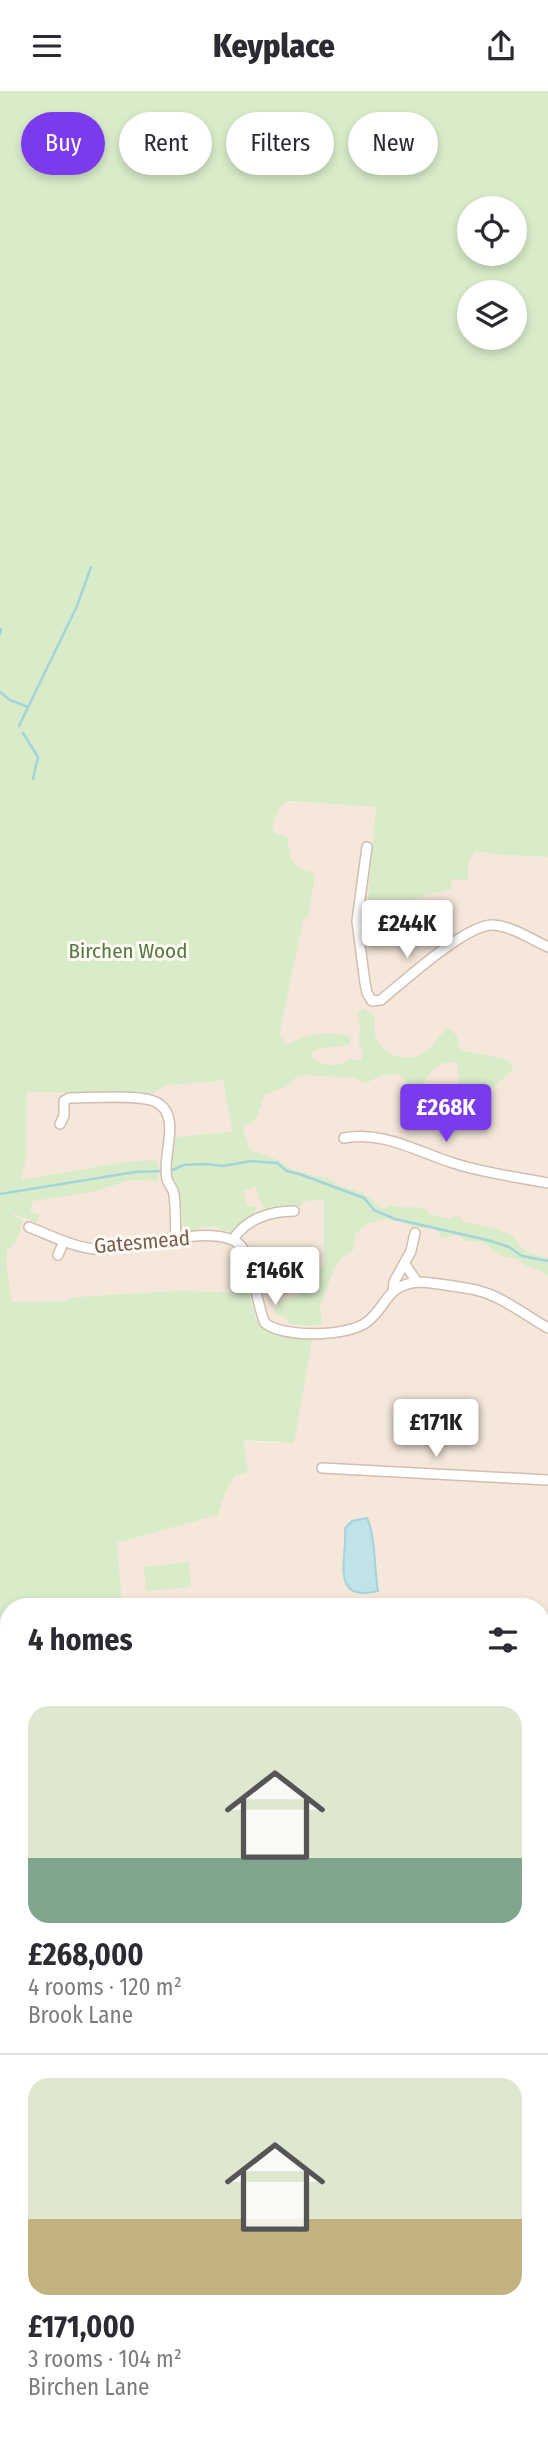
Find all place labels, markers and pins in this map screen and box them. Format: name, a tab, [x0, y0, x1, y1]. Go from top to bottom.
pin: £244K	[358, 901, 456, 960]
pin: £268K	[397, 1084, 495, 1144]
pin: £146K	[226, 1247, 324, 1307]
pin: £171K	[387, 1399, 485, 1459]

